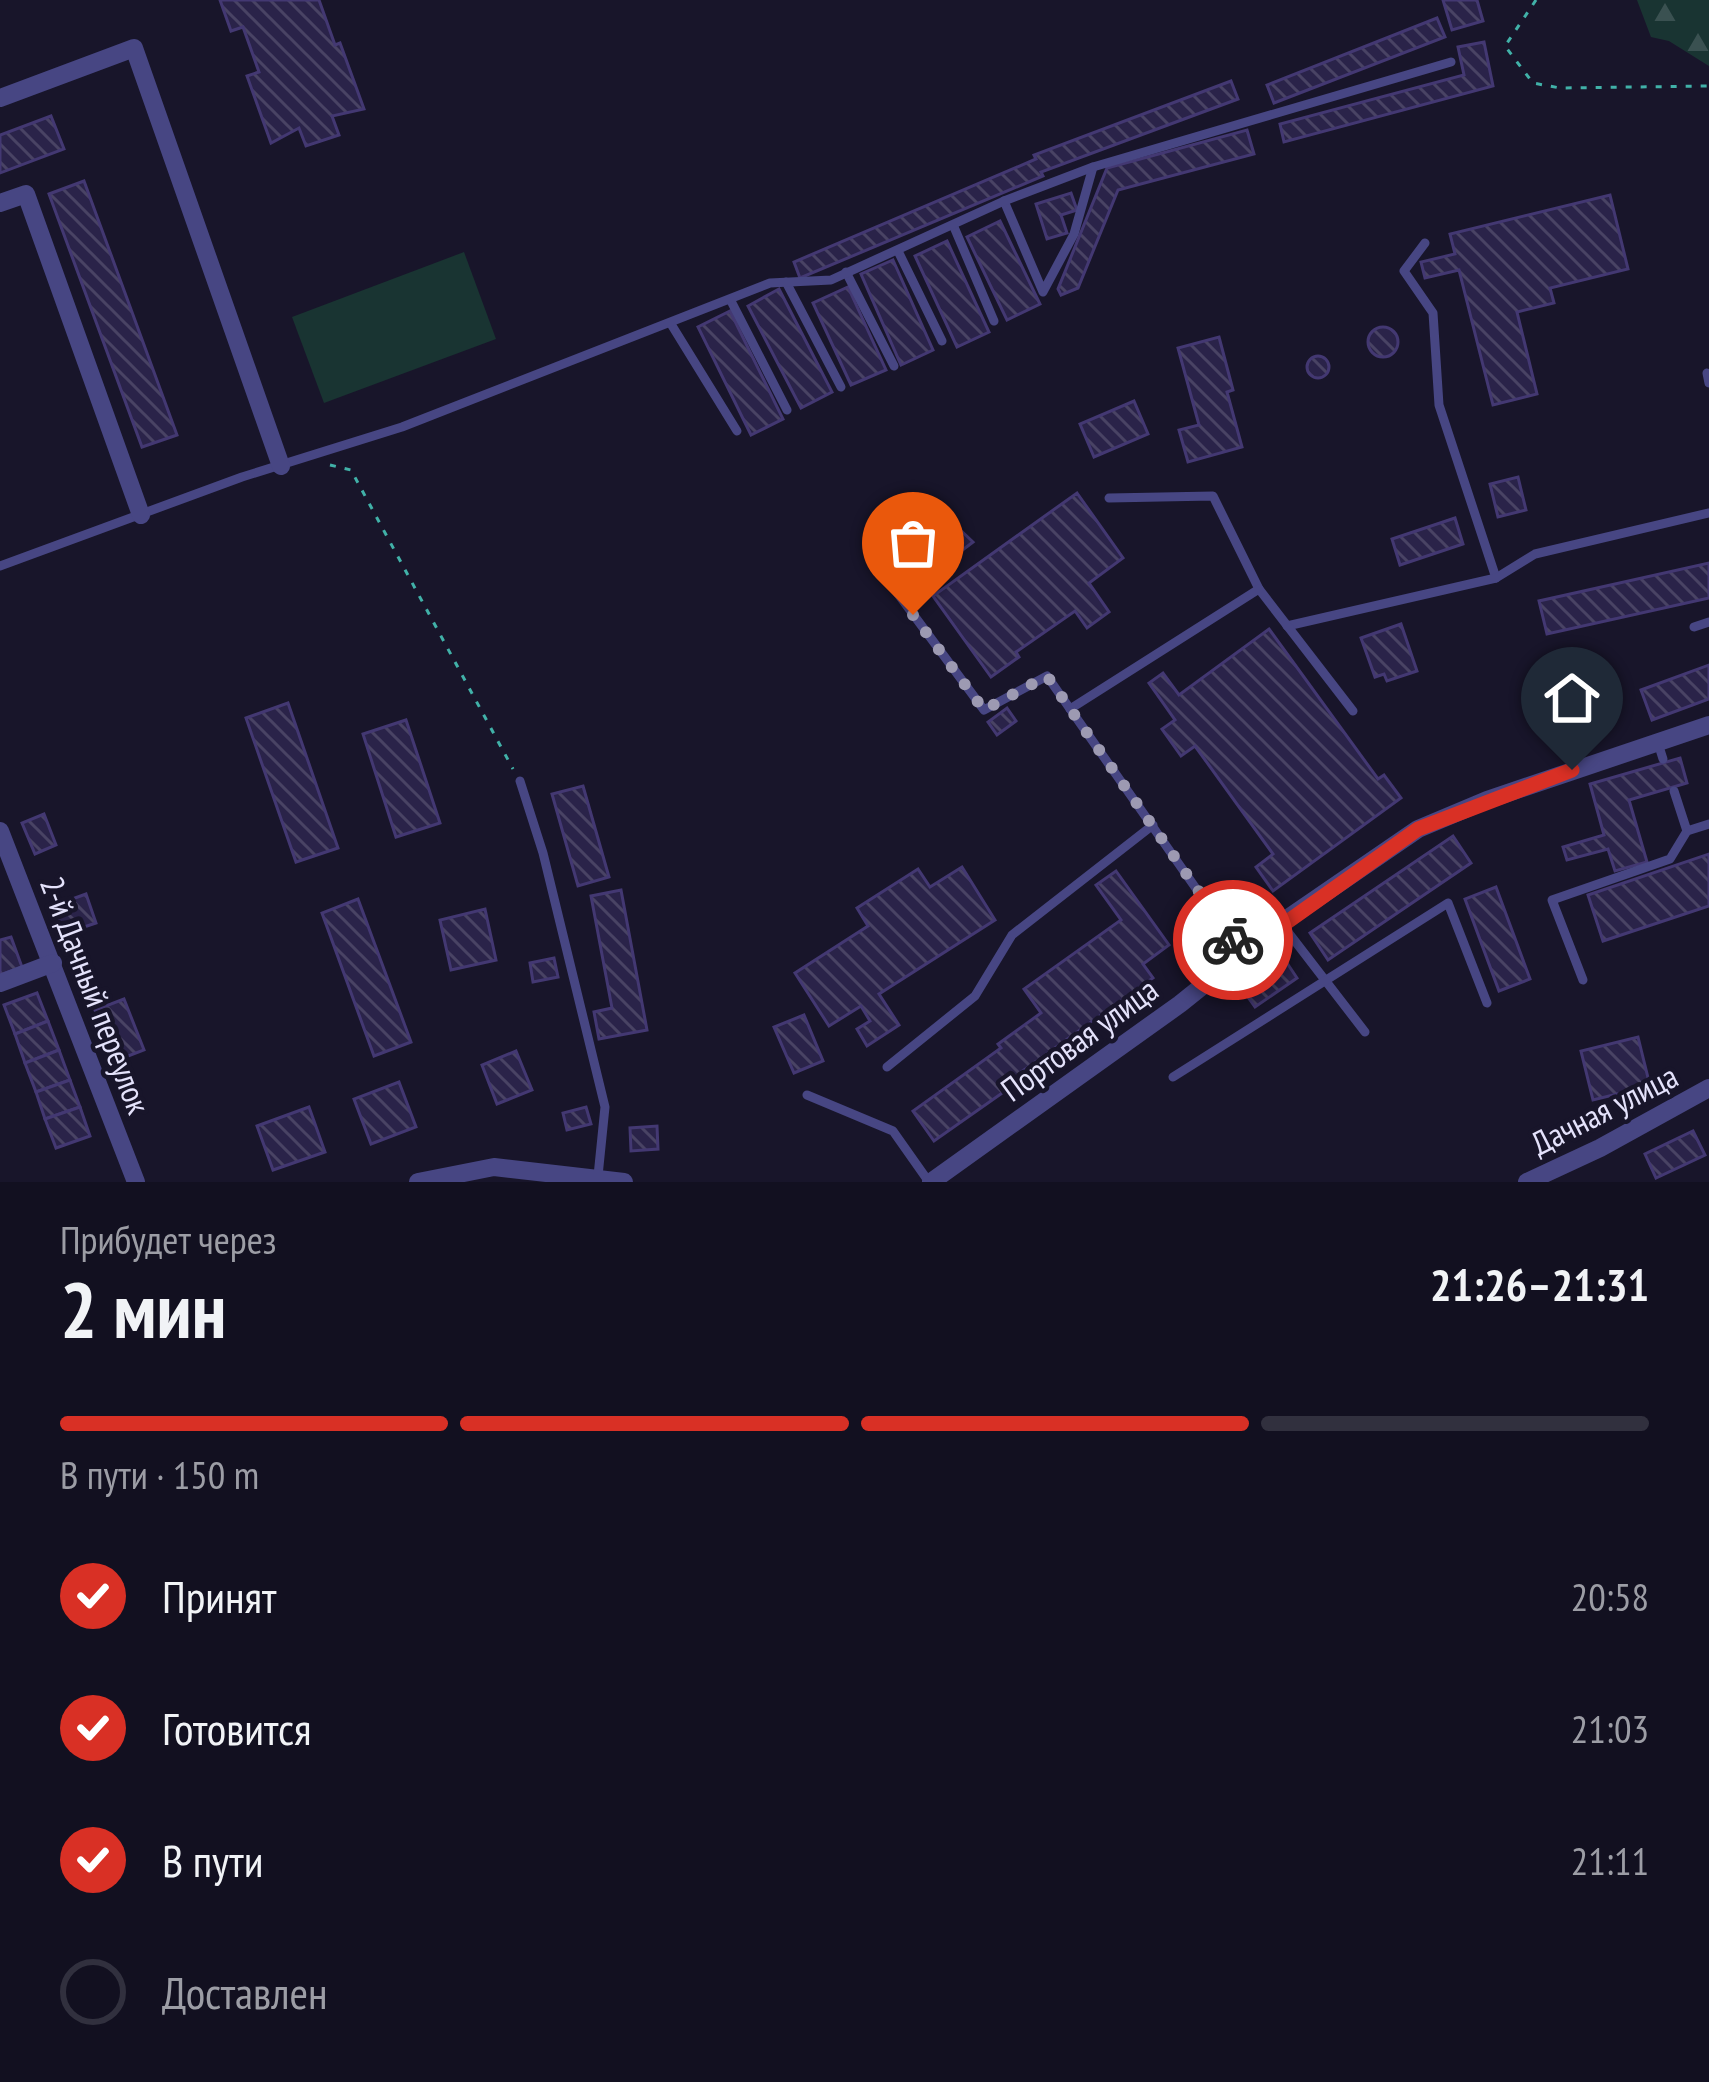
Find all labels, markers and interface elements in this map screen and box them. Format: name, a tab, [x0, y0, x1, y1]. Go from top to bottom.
pin	[862, 492, 964, 615]
icon: bag	[880, 510, 946, 576]
pin	[1521, 647, 1623, 770]
icon: home	[1539, 665, 1605, 731]
street label: 2-й Дачный переулок	[31, 870, 161, 1120]
courier	[1173, 880, 1293, 1000]
icon: bike	[1200, 907, 1266, 973]
street label: Портовая улица	[992, 968, 1166, 1110]
street label: Дачная улица	[1523, 1054, 1685, 1164]
text: Прибудет через	[60, 1214, 277, 1265]
text: 21:26–21:31	[1430, 1255, 1649, 1313]
text: 2 мин	[60, 1259, 226, 1360]
text: В пути · 150 m	[60, 1449, 259, 1500]
icon: check	[60, 1563, 126, 1629]
text: Принят	[162, 1567, 276, 1625]
text: 20:58	[1571, 1571, 1649, 1622]
icon: check	[60, 1695, 126, 1761]
text: Готовится	[162, 1699, 311, 1757]
text: 21:03	[1571, 1703, 1649, 1754]
icon: check	[60, 1827, 126, 1893]
text: В пути	[162, 1831, 263, 1889]
text: 21:11	[1571, 1835, 1649, 1886]
text: Доставлен	[162, 1963, 328, 2021]

